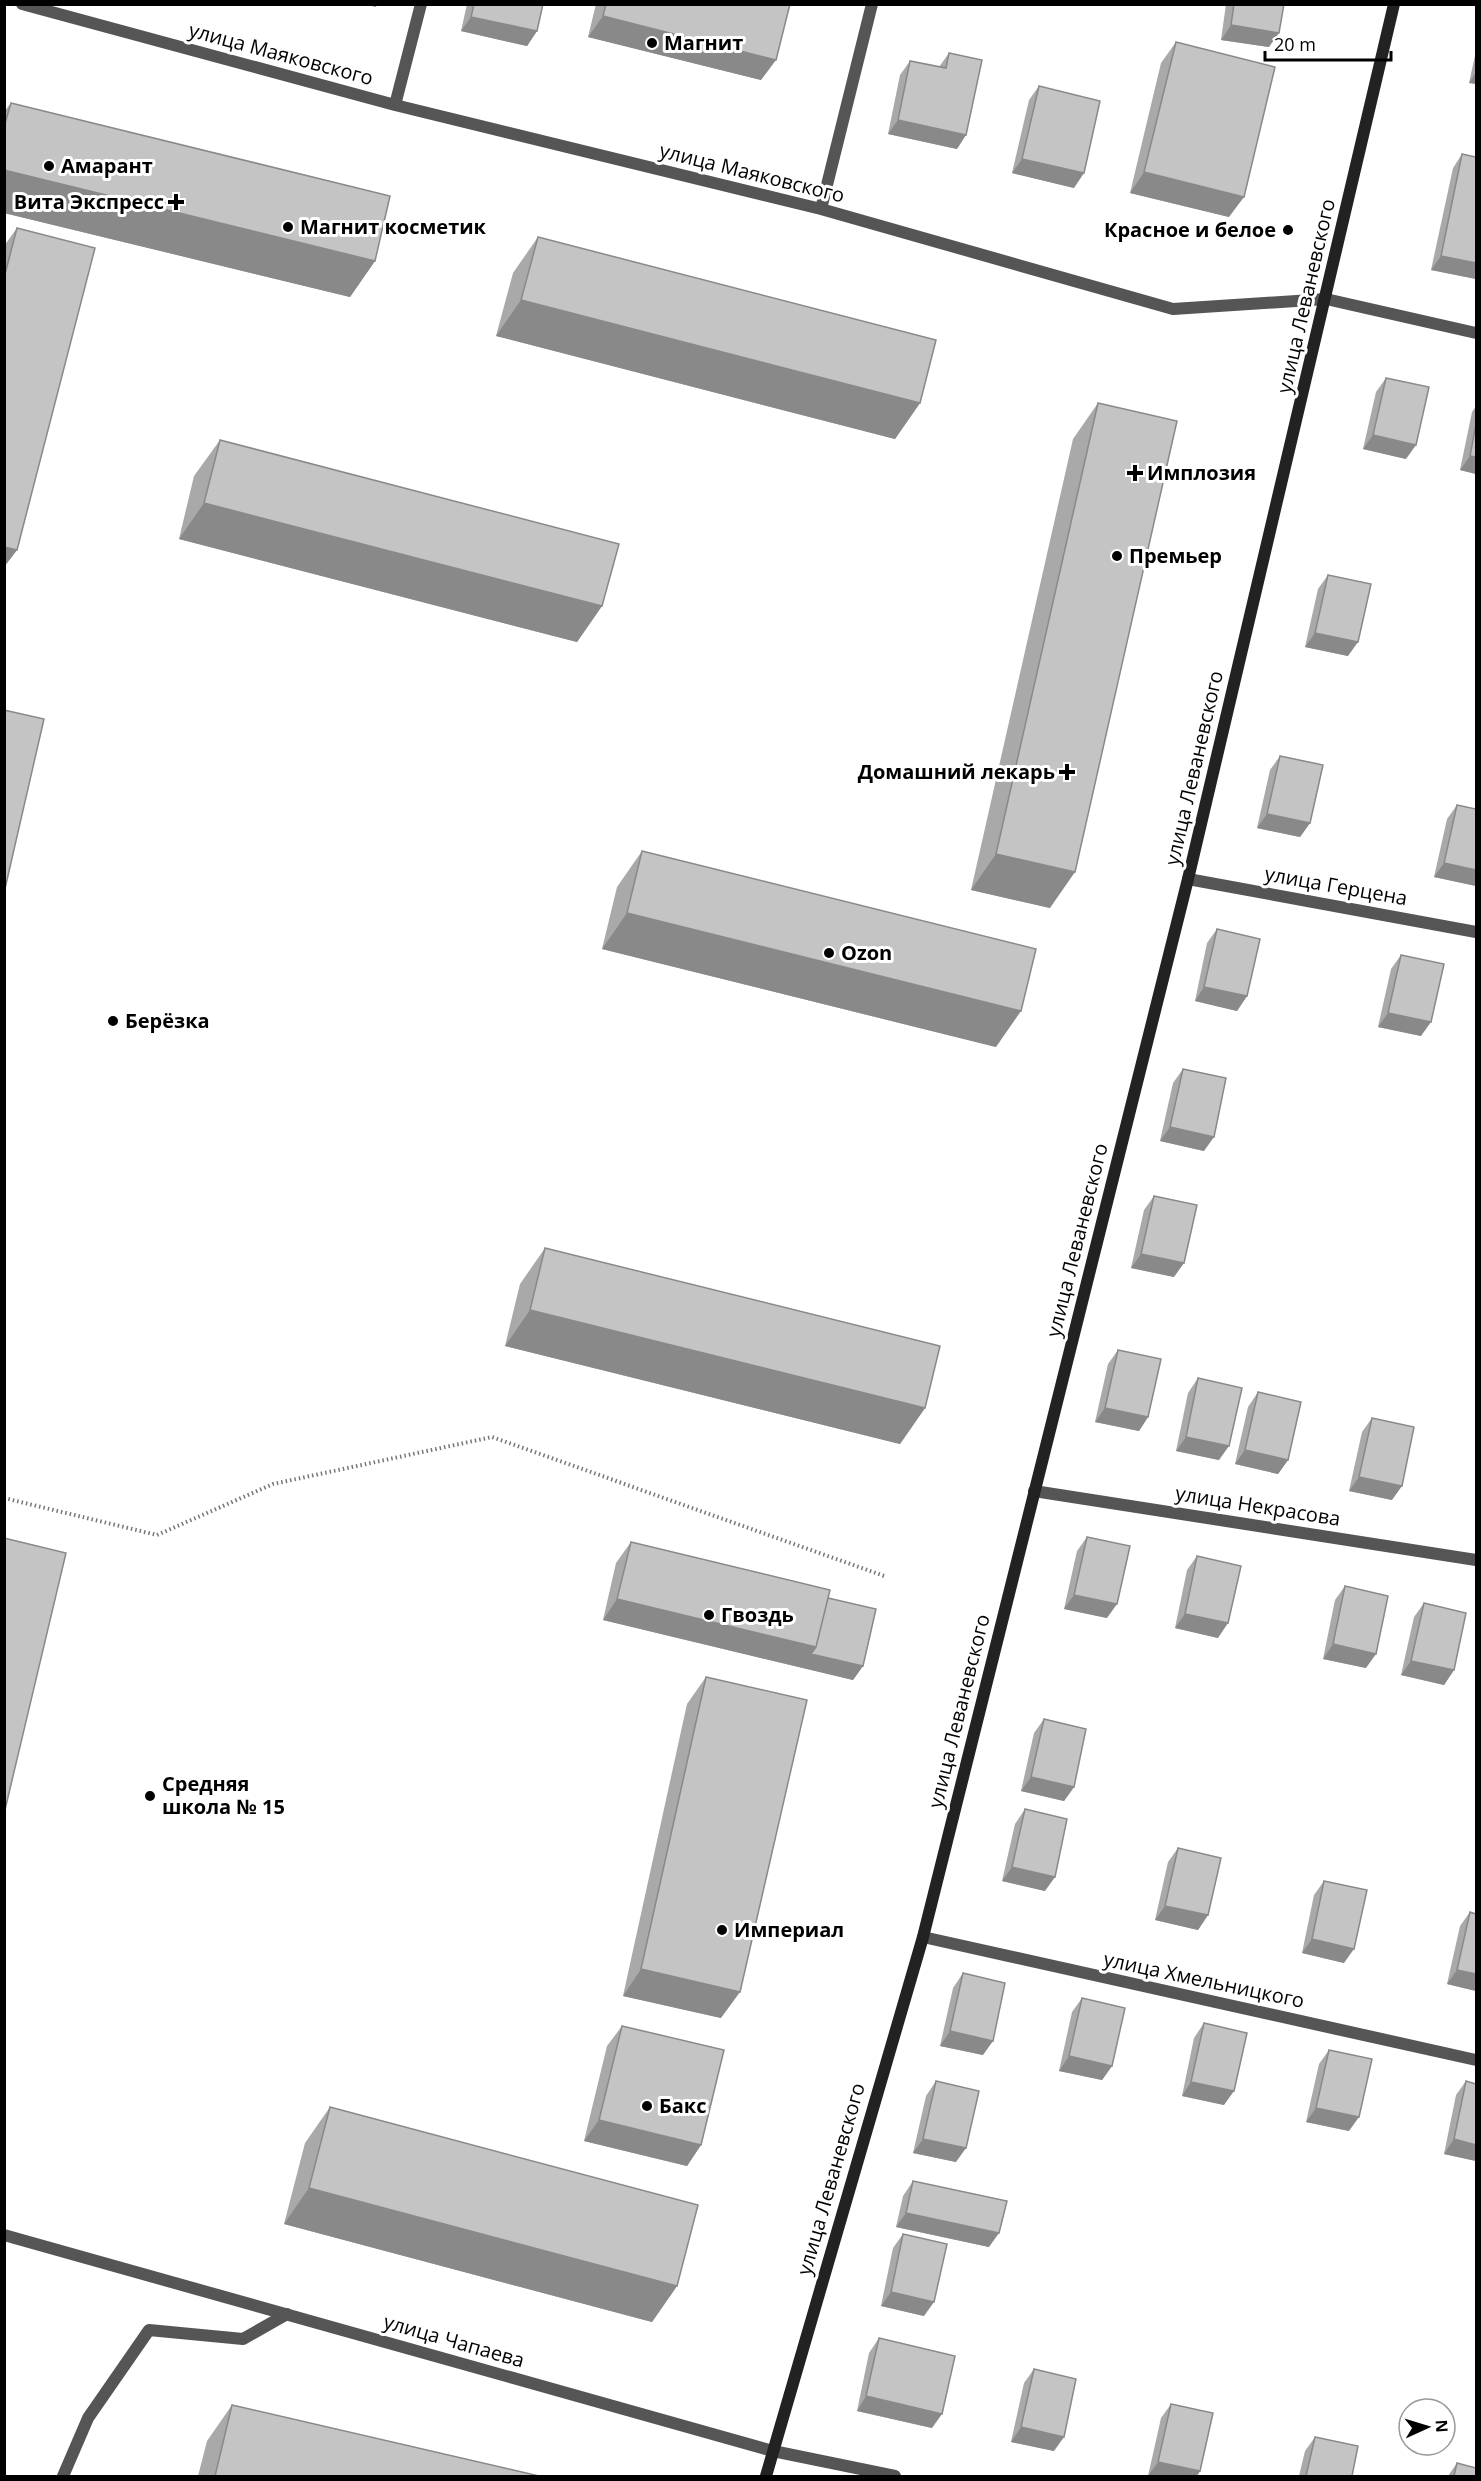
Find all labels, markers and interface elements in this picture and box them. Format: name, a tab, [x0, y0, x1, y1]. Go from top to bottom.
street label: улица Маяковского	[186, 16, 376, 91]
scale bar	[1265, 24, 1391, 62]
place label: Магнит	[664, 29, 743, 56]
text: 20 m	[1274, 32, 1316, 56]
marker: Магнит	[645, 36, 659, 50]
street label: улица Маяковского	[657, 136, 847, 209]
place label: Амарант	[61, 152, 153, 179]
marker: Амарант	[42, 159, 56, 173]
place label: Вита Экспресс	[14, 188, 164, 215]
marker: Вита Экспресс	[169, 195, 183, 209]
street label: улица Леваневского	[1270, 196, 1341, 396]
place label: Магнит косметик	[300, 213, 487, 240]
place label: Красное и белое	[1104, 216, 1276, 243]
marker: Магнит косметик	[281, 220, 295, 234]
marker: Красное и белое	[1281, 223, 1295, 237]
place label: Имплозия	[1147, 459, 1256, 486]
marker: Имплозия	[1128, 466, 1142, 480]
place label: Премьер	[1129, 542, 1222, 569]
marker: Премьер	[1110, 549, 1124, 563]
street label: улица Леваневского	[1158, 668, 1229, 868]
place label: Домашний лекарь	[858, 758, 1055, 785]
marker: Домашний лекарь	[1060, 765, 1074, 779]
street label: улица Герцена	[1263, 860, 1410, 911]
place label: Ozon	[841, 939, 892, 966]
marker: Ozon	[822, 946, 836, 960]
place label: Берёзка	[125, 1007, 210, 1034]
marker: Берёзка	[106, 1014, 120, 1028]
street label: улица Леваневского	[1039, 1140, 1114, 1340]
street label: улица Некрасова	[1174, 1479, 1343, 1532]
place label: Гвоздь	[721, 1601, 794, 1628]
marker: Гвоздь	[702, 1608, 716, 1622]
street label: улица Леваневского	[921, 1611, 996, 1811]
place label: Средняя школа № 15	[162, 1770, 285, 1820]
marker: Средняя школа № 15	[143, 1789, 157, 1803]
place label: Империал	[734, 1916, 844, 1943]
marker: Империал	[715, 1923, 729, 1937]
street label: улица Хмельницкого	[1101, 1945, 1307, 2014]
street label: улица Леваневского	[790, 2080, 871, 2278]
place label: Бакс	[659, 2092, 707, 2119]
marker: Бакс	[640, 2099, 654, 2113]
street label: улица Чапаева	[381, 2308, 528, 2374]
north arrow	[1397, 2397, 1457, 2457]
text: N	[1431, 2419, 1453, 2433]

